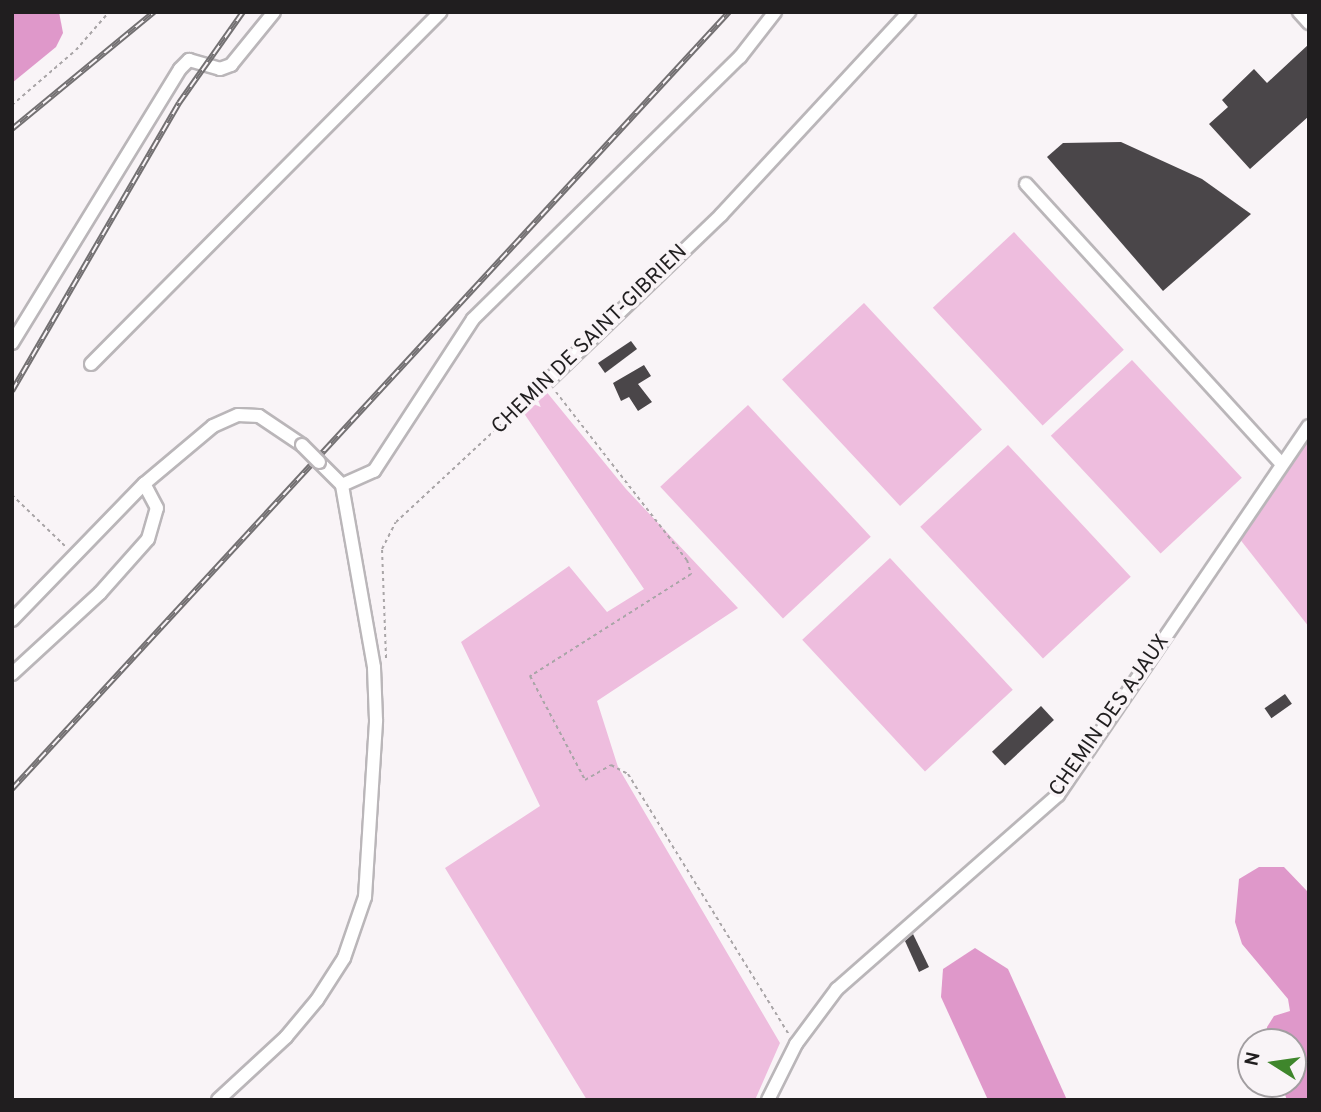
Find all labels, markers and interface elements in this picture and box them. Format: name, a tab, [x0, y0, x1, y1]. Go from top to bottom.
street label: CHEMIN DE SAINT-GIBRIEN	[487, 240, 693, 440]
street label: CHEMIN DES AJAUX	[1045, 630, 1175, 802]
north arrow	[1237, 1028, 1307, 1098]
text: N	[1240, 1050, 1267, 1068]

